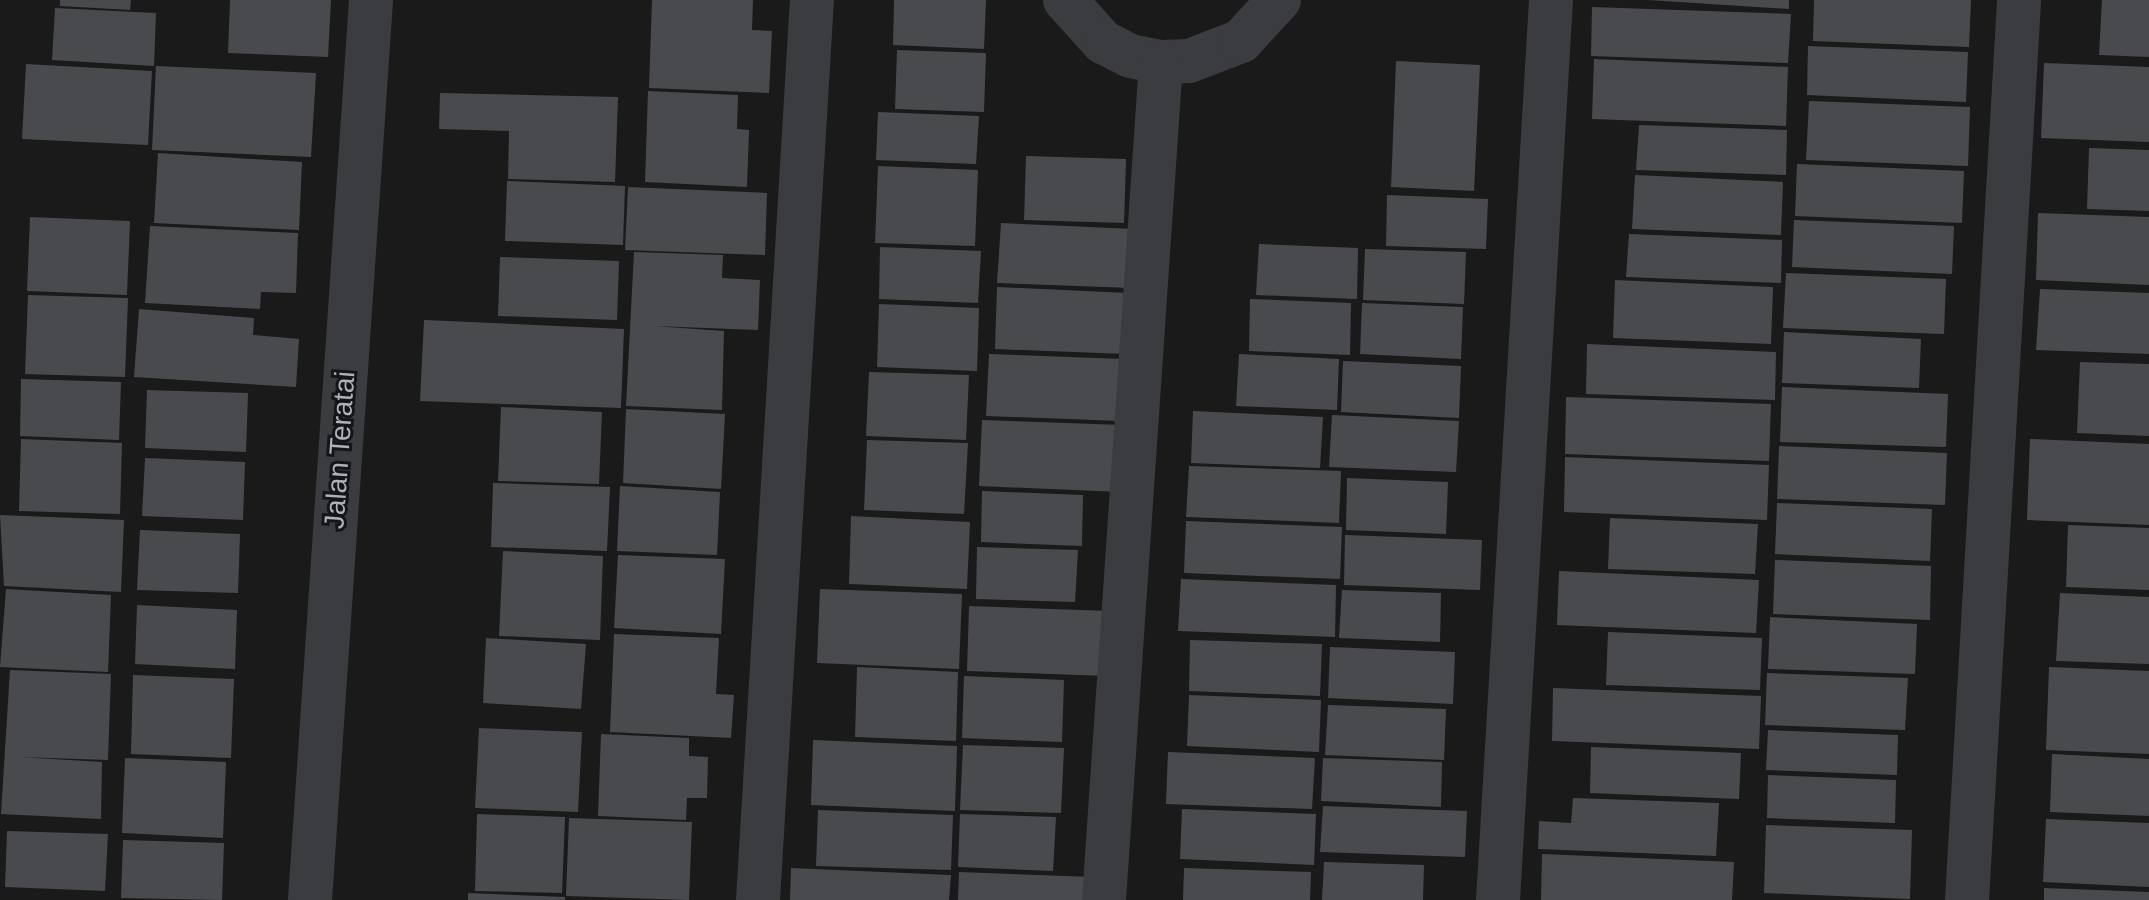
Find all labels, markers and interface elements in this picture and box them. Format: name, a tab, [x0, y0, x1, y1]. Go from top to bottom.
street label: Jalan Teratai	[318, 370, 362, 530]

